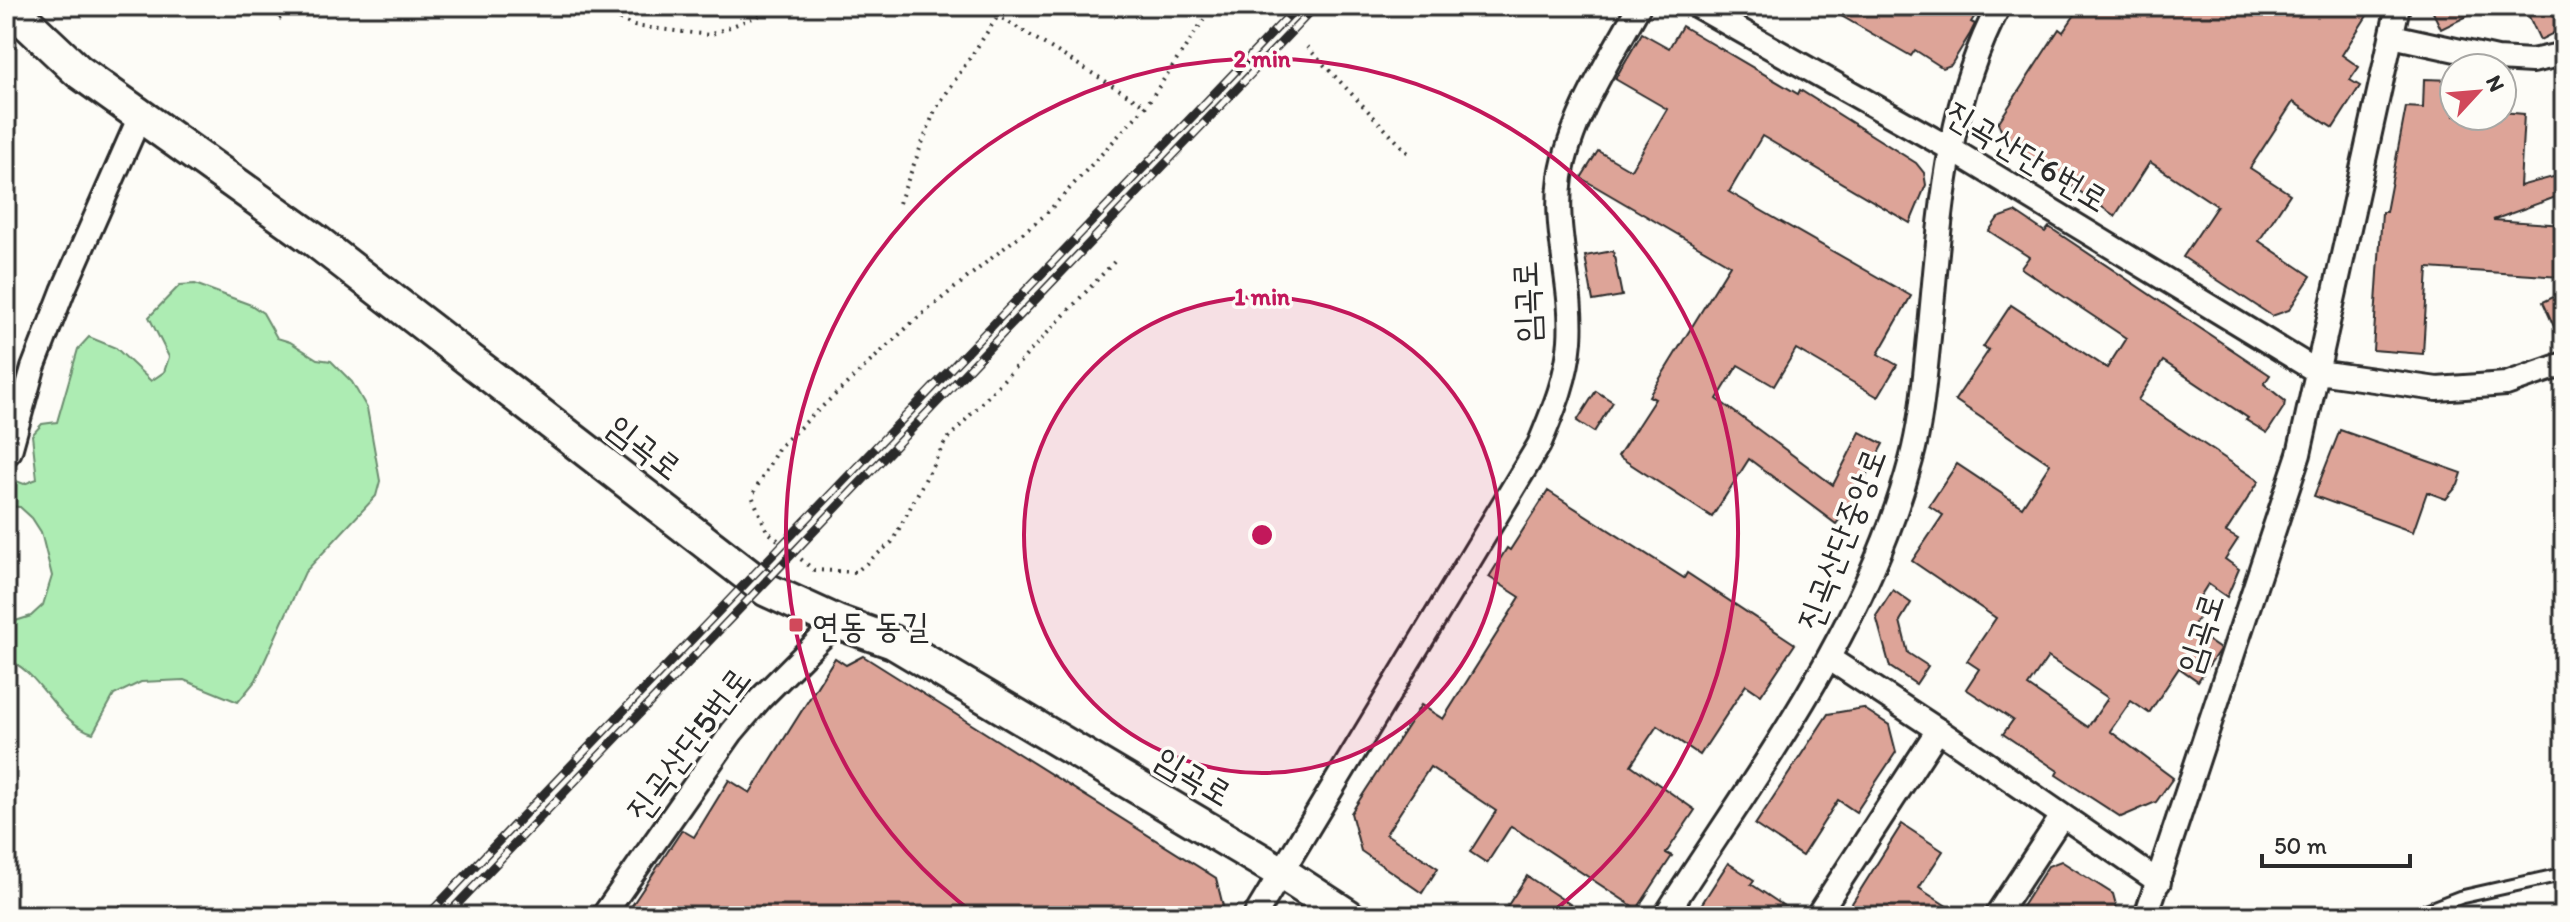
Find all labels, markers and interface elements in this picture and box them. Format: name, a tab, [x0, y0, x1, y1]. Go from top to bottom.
text: 2 min	[1233, 44, 1291, 73]
north arrow	[2438, 52, 2518, 132]
text: N	[2480, 71, 2511, 96]
street label: 진곡산단6번로	[1938, 92, 2116, 220]
street label: 임곡로	[1504, 260, 1548, 344]
text: 1 min	[1234, 282, 1290, 311]
street label: 임곡로	[600, 406, 690, 488]
street label: 진곡산단중앙로	[1788, 442, 1894, 636]
centre of rings	[1248, 521, 1276, 549]
street label: 임곡로	[2168, 588, 2232, 678]
place label: 연동 동길	[812, 605, 929, 646]
marker: 연동 동길	[787, 616, 805, 634]
street label: 진곡산단5번로	[617, 659, 759, 829]
street label: 임곡로	[1148, 737, 1240, 815]
scale bar	[2262, 818, 2410, 868]
text: 50 m	[2274, 831, 2327, 860]

